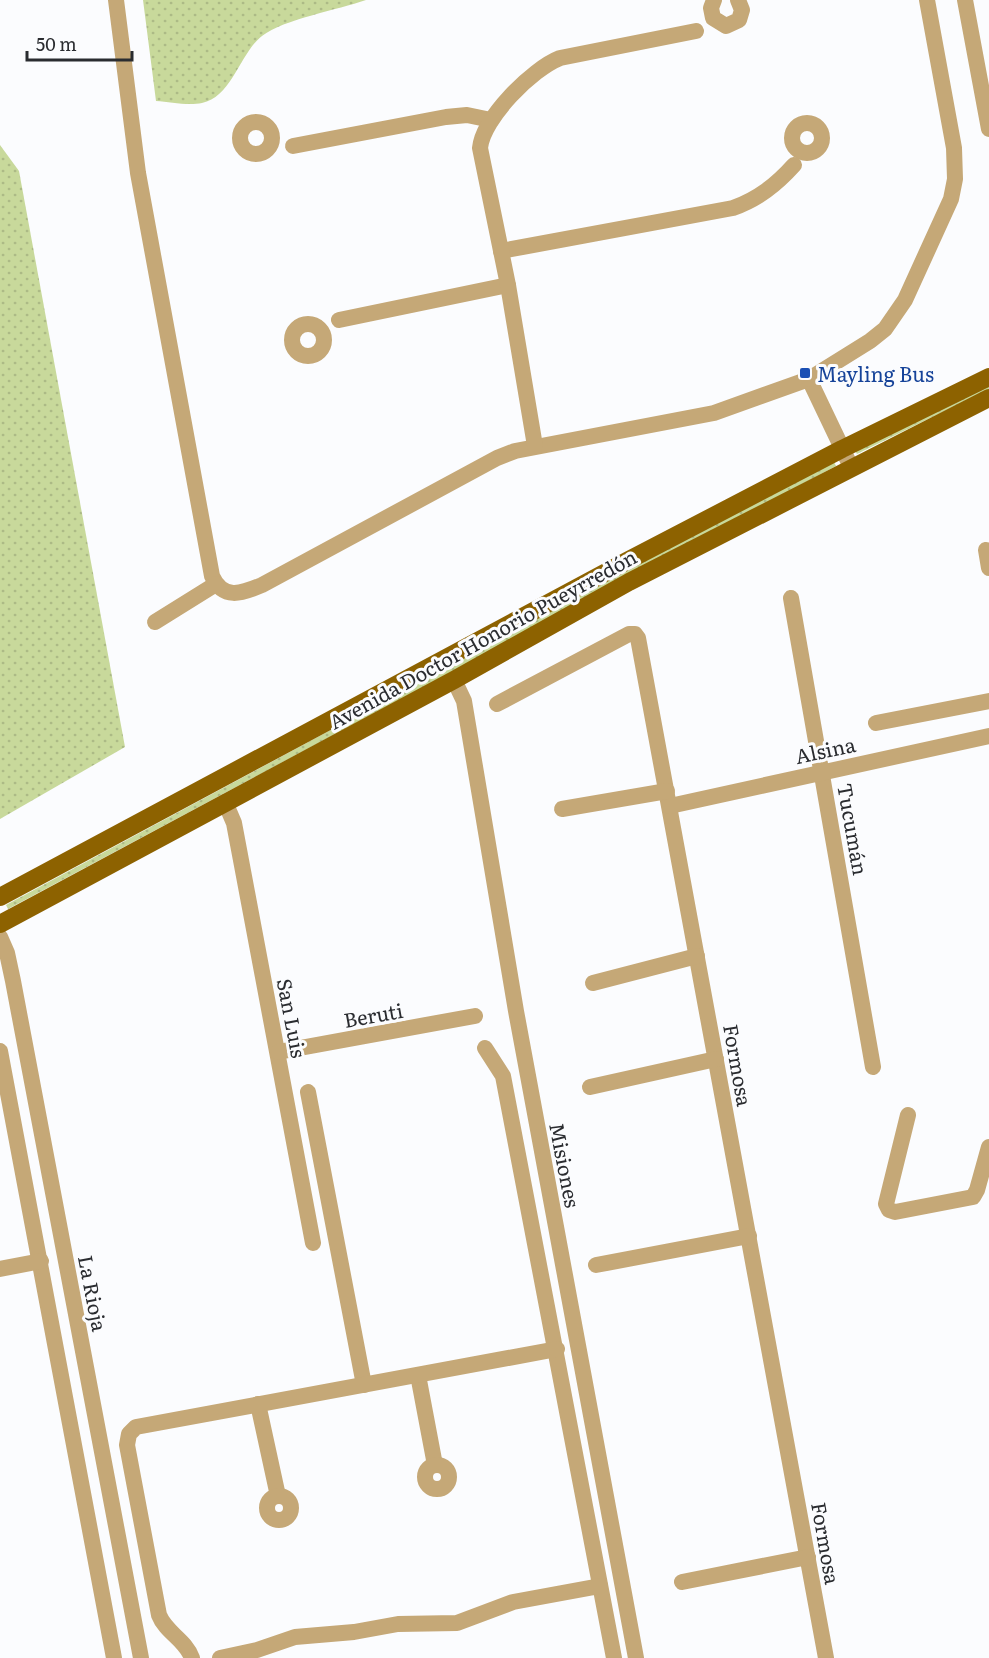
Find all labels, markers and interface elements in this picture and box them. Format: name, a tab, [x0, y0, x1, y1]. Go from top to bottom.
scale bar	[27, 24, 132, 62]
text: 50 m	[36, 30, 77, 57]
place label: Mayling Bus	[817, 358, 934, 388]
marker: Mayling Bus	[798, 366, 812, 380]
street label: Avenida Doctor Honorio Pueyrredón	[322, 540, 642, 736]
street label: Alsina	[792, 728, 858, 770]
street label: Tucumán	[831, 781, 877, 877]
street label: San Luis	[271, 976, 315, 1060]
street label: Beruti	[341, 994, 405, 1034]
street label: Formosa	[717, 1022, 761, 1109]
street label: Misiones	[543, 1120, 589, 1210]
street label: La Rioja	[72, 1252, 116, 1334]
street label: Formosa	[805, 1500, 849, 1587]

